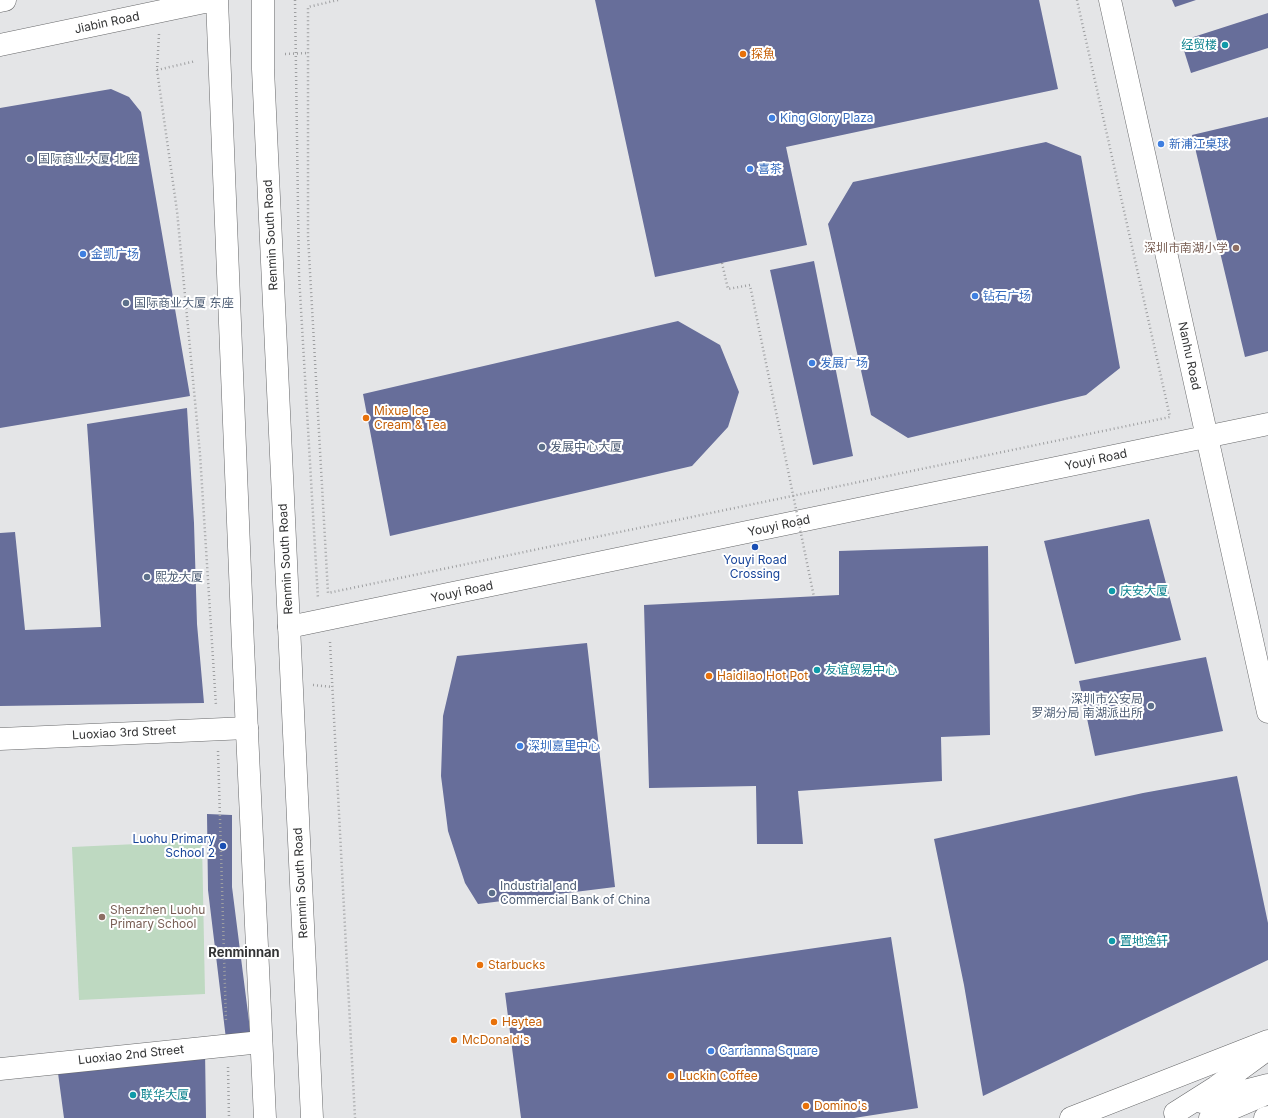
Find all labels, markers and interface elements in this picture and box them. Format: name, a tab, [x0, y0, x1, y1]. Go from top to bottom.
street label: Jiabin Road	[73, 9, 141, 37]
place label: 经贸楼	[1181, 38, 1217, 52]
marker: 经贸楼	[1220, 40, 1230, 50]
place label: 探魚	[751, 47, 775, 61]
marker: 探魚	[738, 49, 748, 59]
place label: King Glory Plaza	[780, 111, 874, 125]
marker: King Glory Plaza	[767, 113, 777, 123]
place label: 新浦江桌球	[1169, 137, 1229, 151]
marker: 新浦江桌球	[1156, 139, 1166, 149]
place label: 国际商业大厦 北座	[38, 152, 137, 166]
marker: 国际商业大厦 北座	[25, 154, 35, 164]
place label: 喜茶	[758, 162, 782, 176]
marker: 喜茶	[745, 164, 755, 174]
street label: Renmin South Road	[261, 179, 281, 291]
place label: 深圳市南湖小学	[1144, 241, 1228, 255]
marker: 深圳市南湖小学	[1231, 243, 1241, 253]
place label: 金凯广场	[91, 247, 139, 261]
marker: 金凯广场	[78, 249, 88, 259]
place label: 钻石广场	[983, 289, 1031, 303]
marker: 钻石广场	[970, 291, 980, 301]
place label: 国际商业大厦 东座	[134, 296, 233, 310]
marker: 国际商业大厦 东座	[121, 298, 131, 308]
street label: Nanhu Road	[1175, 321, 1203, 391]
place label: 发展广场	[820, 356, 868, 370]
marker: 发展广场	[807, 358, 817, 368]
place label: Mixue Ice Cream & Tea	[374, 404, 447, 432]
marker: Mixue Ice Cream & Tea	[361, 413, 371, 423]
place label: 发展中心大厦	[550, 440, 622, 454]
marker: 发展中心大厦	[537, 442, 547, 452]
street label: Youyi Road	[1063, 446, 1129, 474]
street label: Renmin South Road	[276, 503, 296, 615]
street label: Youyi Road	[746, 512, 812, 540]
marker: Youyi Road Crossing	[750, 542, 760, 552]
place label: Youyi Road Crossing	[723, 553, 787, 581]
place label: 熙龙大厦	[155, 570, 203, 584]
marker: 熙龙大厦	[142, 572, 152, 582]
street label: Youyi Road	[429, 578, 495, 606]
place label: 庆安大厦	[1120, 584, 1168, 598]
marker: 庆安大厦	[1107, 586, 1117, 596]
place label: 友谊贸易中心	[825, 663, 897, 677]
marker: 友谊贸易中心	[812, 665, 822, 675]
place label: Haidilao Hot Pot	[717, 669, 808, 683]
marker: Haidilao Hot Pot	[704, 671, 714, 681]
place label: 深圳市公安局 罗湖分局 南湖派出所	[1032, 692, 1143, 720]
marker: 深圳市公安局 罗湖分局 南湖派出所	[1146, 701, 1156, 711]
street label: Luoxiao 3rd Street	[72, 723, 176, 743]
place label: 深圳嘉里中心	[528, 739, 600, 753]
marker: 深圳嘉里中心	[515, 741, 525, 751]
street label: Renmin South Road	[291, 827, 311, 939]
place label: Luohu Primary School 2	[132, 832, 215, 860]
marker: Luohu Primary School 2	[218, 841, 228, 851]
place label: Industrial and Commercial Bank of China	[500, 879, 650, 907]
marker: Industrial and Commercial Bank of China	[487, 888, 497, 898]
place label: Shenzhen Luohu Primary School	[110, 903, 205, 931]
marker: Shenzhen Luohu Primary School	[97, 912, 107, 922]
place label: 置地逸轩	[1120, 934, 1168, 948]
marker: 置地逸轩	[1107, 936, 1117, 946]
district label: Renminnan	[208, 945, 280, 961]
place label: Starbucks	[488, 958, 545, 972]
marker: Starbucks	[475, 960, 485, 970]
place label: Heytea	[502, 1015, 542, 1029]
marker: Heytea	[489, 1017, 499, 1027]
place label: McDonald's	[462, 1033, 530, 1047]
marker: McDonald's	[449, 1035, 459, 1045]
street label: Luoxiao 2nd Street	[77, 1042, 185, 1068]
place label: Carrianna Square	[719, 1044, 818, 1058]
marker: Carrianna Square	[706, 1046, 716, 1056]
place label: Luckin Coffee	[679, 1069, 758, 1083]
marker: Luckin Coffee	[666, 1071, 676, 1081]
place label: 联华大厦	[141, 1088, 189, 1102]
marker: 联华大厦	[128, 1090, 138, 1100]
place label: Domino's	[814, 1099, 867, 1113]
marker: Domino's	[801, 1101, 811, 1111]

